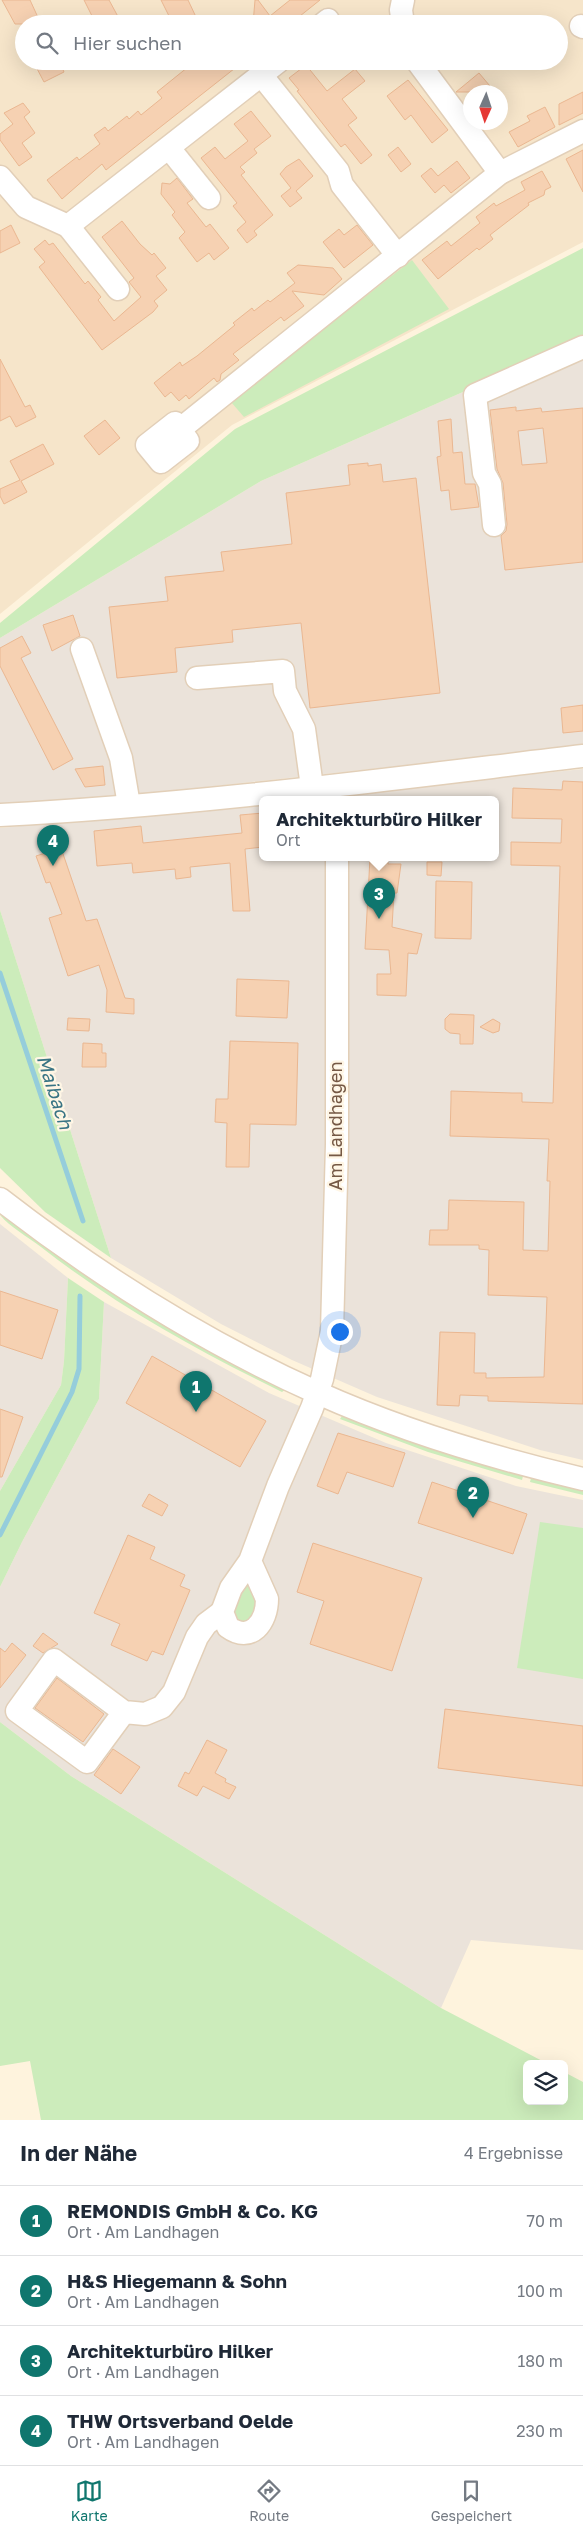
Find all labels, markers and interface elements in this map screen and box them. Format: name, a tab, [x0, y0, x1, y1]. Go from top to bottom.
search box	[15, 15, 568, 70]
icon: search	[33, 29, 61, 57]
text: Hier suchen	[73, 31, 182, 54]
north arrow	[463, 85, 508, 130]
popup	[259, 796, 499, 861]
text: Architekturbüro Hilker	[276, 807, 482, 830]
pin: 4	[37, 825, 69, 866]
text: Ort	[276, 830, 301, 850]
pin: 3	[363, 878, 395, 919]
water label: Maibach	[33, 1052, 79, 1133]
street label: Am Landhagen	[324, 1061, 346, 1191]
your location	[327, 1319, 353, 1345]
pin: 1	[180, 1371, 212, 1412]
pin: 2	[457, 1477, 489, 1518]
map controls	[523, 2060, 568, 2105]
button: layers	[523, 2060, 568, 2105]
text: In der Nähe	[20, 2140, 137, 2166]
text: 4 Ergebnisse	[464, 2143, 563, 2163]
text: REMONDIS GmbH & Co. KG	[67, 2199, 318, 2222]
text: 1	[32, 2211, 40, 2231]
text: 70 m	[526, 2211, 563, 2231]
text: Ort · Am Landhagen	[67, 2222, 219, 2242]
text: H&S Hiegemann & Sohn	[67, 2269, 287, 2292]
text: 2	[31, 2281, 41, 2301]
text: 100 m	[517, 2281, 563, 2301]
text: Ort · Am Landhagen	[67, 2292, 219, 2312]
text: Architekturbüro Hilker	[67, 2339, 273, 2362]
text: 3	[31, 2351, 41, 2371]
text: 180 m	[517, 2351, 563, 2371]
text: Ort · Am Landhagen	[67, 2362, 219, 2382]
text: THW Ortsverband Oelde	[67, 2409, 293, 2432]
text: 4	[31, 2421, 41, 2441]
text: 230 m	[516, 2421, 563, 2441]
text: Ort · Am Landhagen	[67, 2432, 219, 2452]
tab: Karte	[71, 2477, 108, 2524]
tab: Route	[249, 2477, 289, 2524]
tab: Gespeichert	[431, 2477, 512, 2524]

